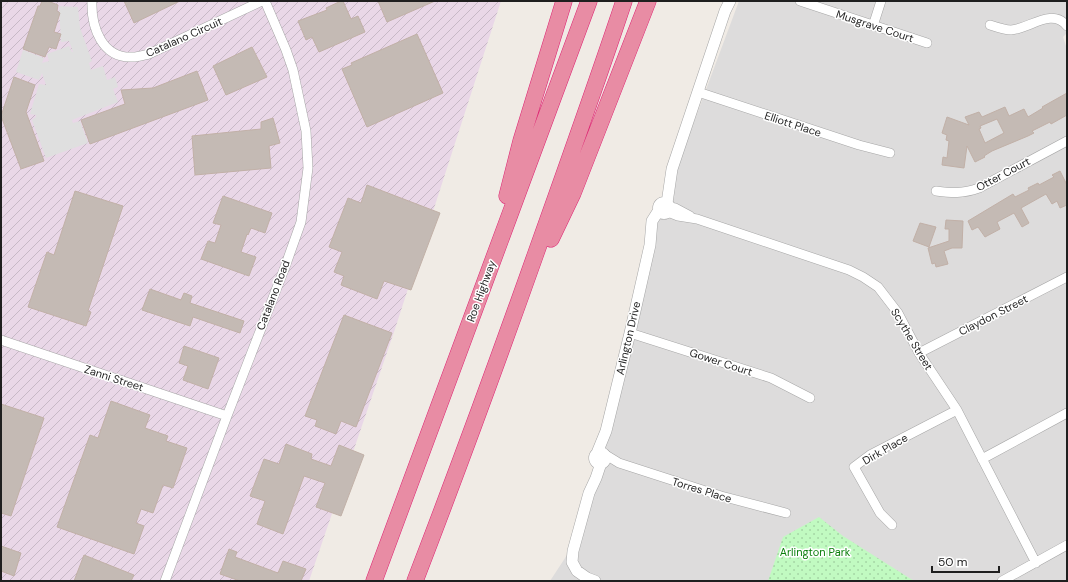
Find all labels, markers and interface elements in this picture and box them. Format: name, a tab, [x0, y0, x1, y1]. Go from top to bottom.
street label: Musgrave Court	[834, 7, 916, 45]
street label: Catalano Circuit	[144, 14, 224, 60]
street label: Elliott Place	[763, 108, 823, 140]
street label: Otter Court	[974, 154, 1032, 194]
street label: Catalano Road	[253, 258, 293, 332]
street label: Roe Highway	[463, 258, 499, 324]
street label: Claydon Street	[956, 292, 1030, 338]
street label: Arlington Drive	[613, 300, 643, 376]
street label: Scythe Street	[888, 305, 936, 373]
street label: Gower Court	[688, 345, 754, 379]
street label: Zanni Street	[83, 362, 145, 394]
street label: Dirk Place	[860, 430, 910, 468]
street label: Torres Place	[670, 474, 734, 506]
park label: Arlington Park	[780, 545, 851, 559]
scale bar	[932, 548, 999, 574]
text: 50 m	[938, 554, 967, 570]

